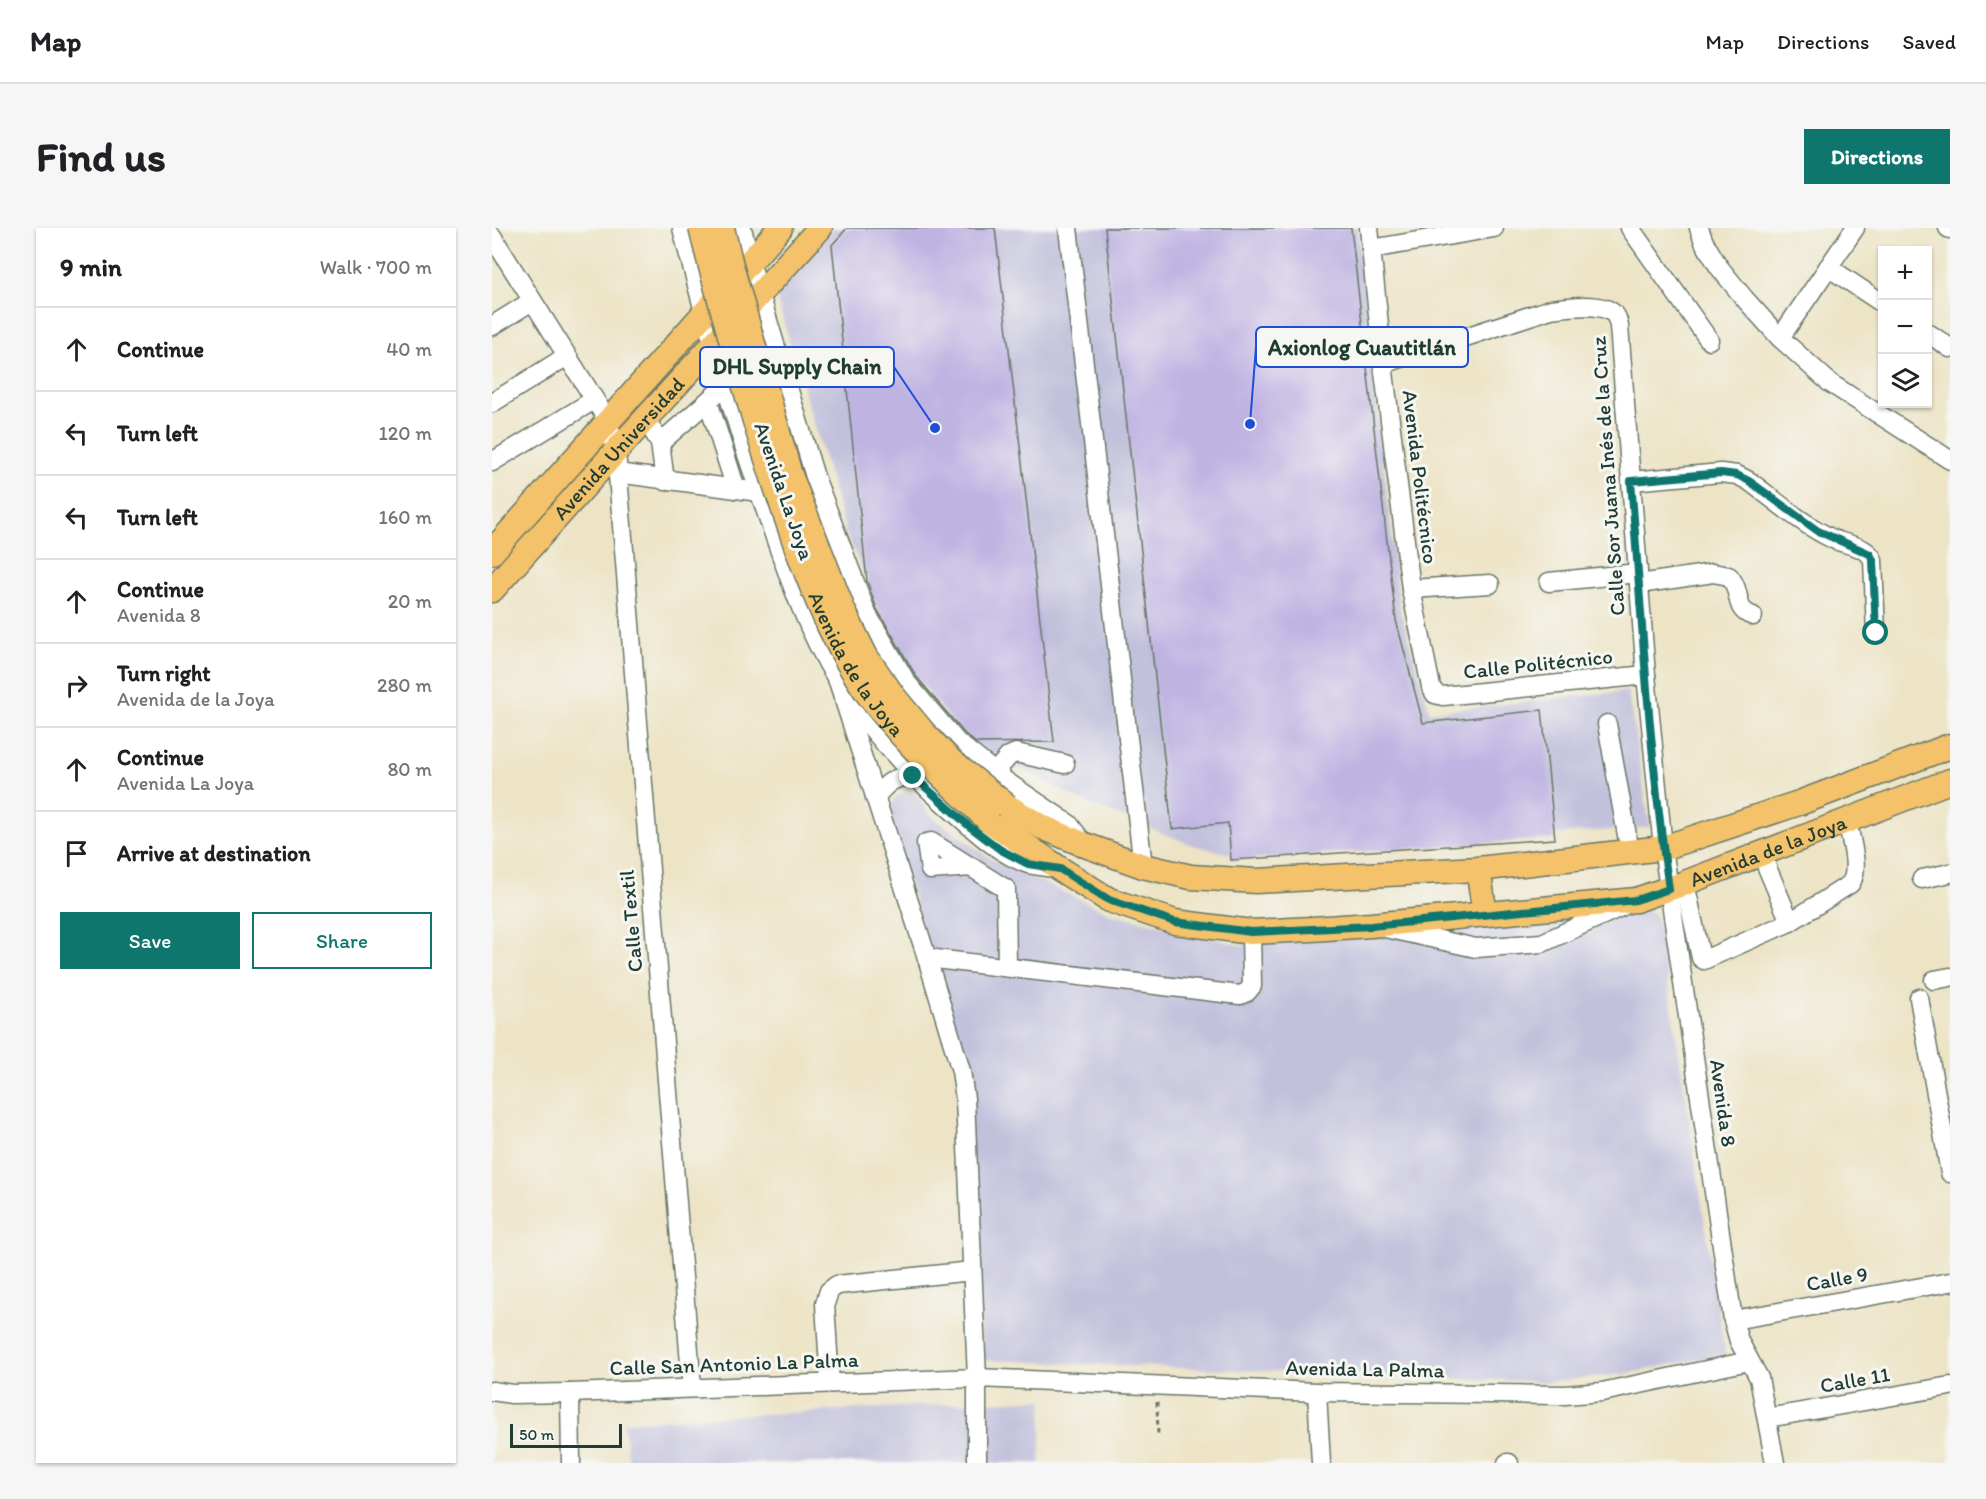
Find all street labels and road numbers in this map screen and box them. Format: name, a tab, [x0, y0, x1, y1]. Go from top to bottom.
street label: Calle Sor Juana Inés de la Cruz	[1585, 335, 1630, 617]
street label: Avenida Universidad	[547, 371, 690, 525]
street label: Avenida Politécnico	[1397, 388, 1444, 565]
street label: Avenida La Joya	[749, 419, 820, 563]
street label: Avenida de la Joya	[803, 588, 910, 741]
street label: Calle Politécnico	[1462, 643, 1614, 684]
street label: Avenida de la Joya	[1686, 809, 1850, 892]
street label: Calle Textil	[614, 869, 647, 973]
street label: Avenida 8	[1705, 1058, 1742, 1148]
street label: Calle 9	[1804, 1261, 1870, 1296]
street label: Calle San Antonio La Palma	[609, 1347, 859, 1380]
street label: Avenida La Palma	[1285, 1355, 1445, 1382]
street label: Calle 11	[1818, 1361, 1892, 1398]

